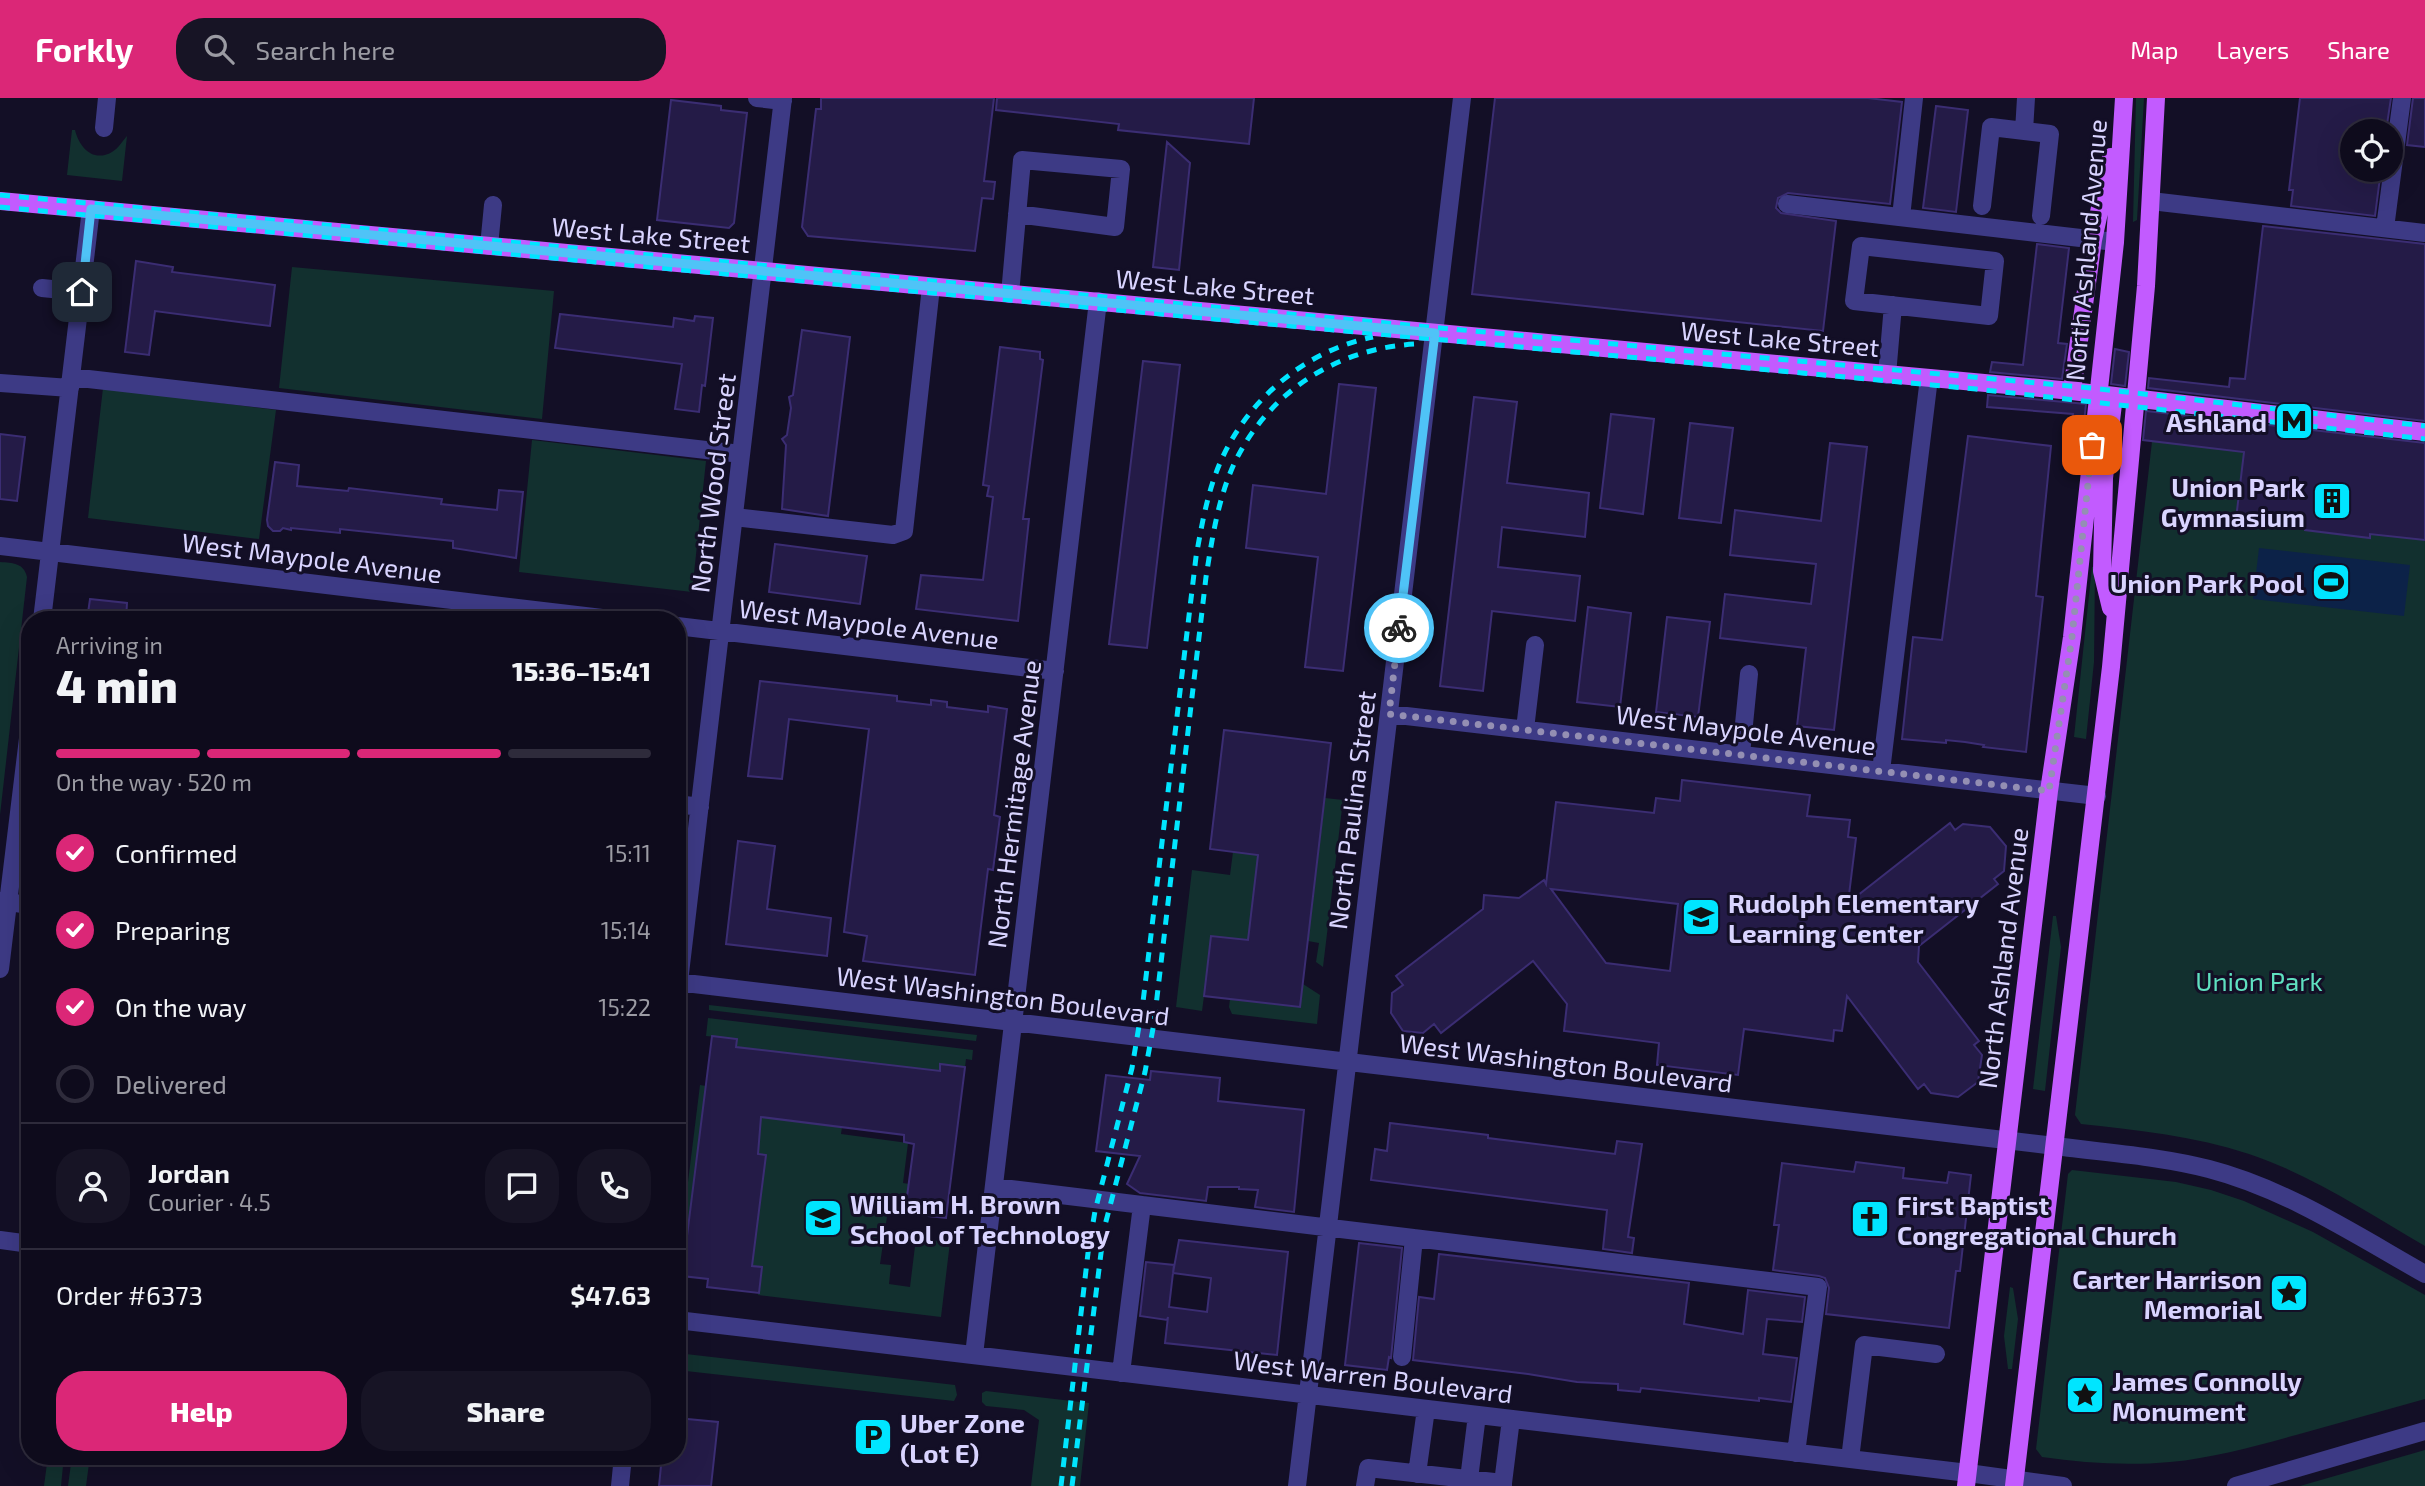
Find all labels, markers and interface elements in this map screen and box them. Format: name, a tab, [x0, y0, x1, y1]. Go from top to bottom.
search box	[176, 18, 666, 81]
text: Forkly	[35, 29, 134, 69]
icon: search	[200, 30, 238, 68]
text: Search here	[256, 34, 395, 65]
text: Map	[2130, 35, 2178, 64]
text: Layers	[2216, 35, 2289, 64]
text: Share	[2327, 35, 2390, 64]
street label: North Ashland Avenue	[2058, 118, 2112, 382]
map controls	[2340, 119, 2403, 182]
button: locate	[2340, 119, 2403, 182]
street label: West Lake Street	[550, 210, 752, 258]
pin	[52, 262, 112, 322]
street label: West Lake Street	[1114, 262, 1316, 310]
icon: home	[63, 273, 101, 311]
street label: West Lake Street	[1679, 314, 1881, 362]
street label: North Wood Street	[683, 372, 741, 594]
metro station icon: Ashland	[2273, 400, 2315, 442]
place label: Ashland	[2166, 406, 2267, 437]
pin	[2062, 415, 2122, 475]
icon: bag	[2073, 426, 2111, 464]
place label: Union Park Gymnasium	[2161, 471, 2305, 533]
building icon: Union Park Gymnasium	[2311, 480, 2353, 522]
street label: West Maypole Avenue	[180, 526, 444, 588]
sports icon: Union Park Pool	[2310, 561, 2352, 603]
place label: Union Park Pool	[2110, 567, 2304, 598]
street label: West Maypole Avenue	[737, 592, 1001, 654]
courier	[1364, 593, 1434, 663]
icon: bike	[1380, 609, 1418, 647]
text: Arriving in	[56, 631, 163, 659]
text: 15:36–15:41	[512, 655, 651, 686]
text: 4 min	[56, 657, 178, 712]
street label: North Hermitage Avenue	[980, 658, 1046, 950]
street label: North Paulina Street	[1321, 689, 1381, 931]
street label: West Maypole Avenue	[1614, 698, 1878, 760]
text: On the way · 520 m	[56, 768, 252, 796]
street label: North Ashland Avenue	[1971, 826, 2033, 1090]
icon: check	[56, 834, 94, 872]
text: Confirmed	[115, 837, 238, 868]
text: 15:11	[606, 839, 651, 867]
place label: Rudolph Elementary Learning Center	[1728, 887, 1979, 948]
school or university icon: Rudolph Elementary Learning Center	[1680, 896, 1722, 938]
icon: check	[56, 911, 94, 949]
text: Preparing	[115, 914, 230, 945]
text: 15:14	[601, 916, 651, 944]
street label: West Washington Boulevard	[835, 959, 1171, 1031]
park label: Union Park	[2195, 965, 2323, 996]
icon: check	[56, 988, 94, 1026]
text: On the way	[115, 991, 246, 1022]
text: 15:22	[598, 993, 651, 1021]
street label: West Washington Boulevard	[1398, 1026, 1734, 1098]
text: Delivered	[115, 1068, 227, 1099]
button: person	[56, 1149, 130, 1223]
button: chat	[485, 1149, 559, 1223]
button: phone	[577, 1149, 651, 1223]
text: Jordan	[148, 1157, 230, 1188]
text: Courier · 4.5	[148, 1188, 271, 1216]
place label: William H. Brown School of Technology	[850, 1188, 1110, 1250]
place label: First Baptist Congregational Church	[1897, 1189, 2177, 1250]
school or university icon: William H. Brown School of Technology	[802, 1197, 844, 1239]
church icon: First Baptist Congregational Church	[1849, 1198, 1891, 1240]
place label: Carter Harrison Memorial	[2072, 1263, 2262, 1324]
place icon: Carter Harrison Memorial	[2268, 1272, 2310, 1314]
text: Order #6373	[56, 1279, 203, 1310]
text: $47.63	[570, 1279, 651, 1310]
street label: West Warren Boulevard	[1232, 1343, 1514, 1409]
place label: James Connolly Monument	[2112, 1365, 2302, 1426]
button: Help	[56, 1371, 347, 1451]
button: Share	[361, 1371, 651, 1451]
place icon: James Connolly Monument	[2064, 1374, 2106, 1416]
place label: Uber Zone (Lot E)	[900, 1407, 1025, 1468]
parking icon: Uber Zone (Lot E)	[852, 1416, 894, 1458]

